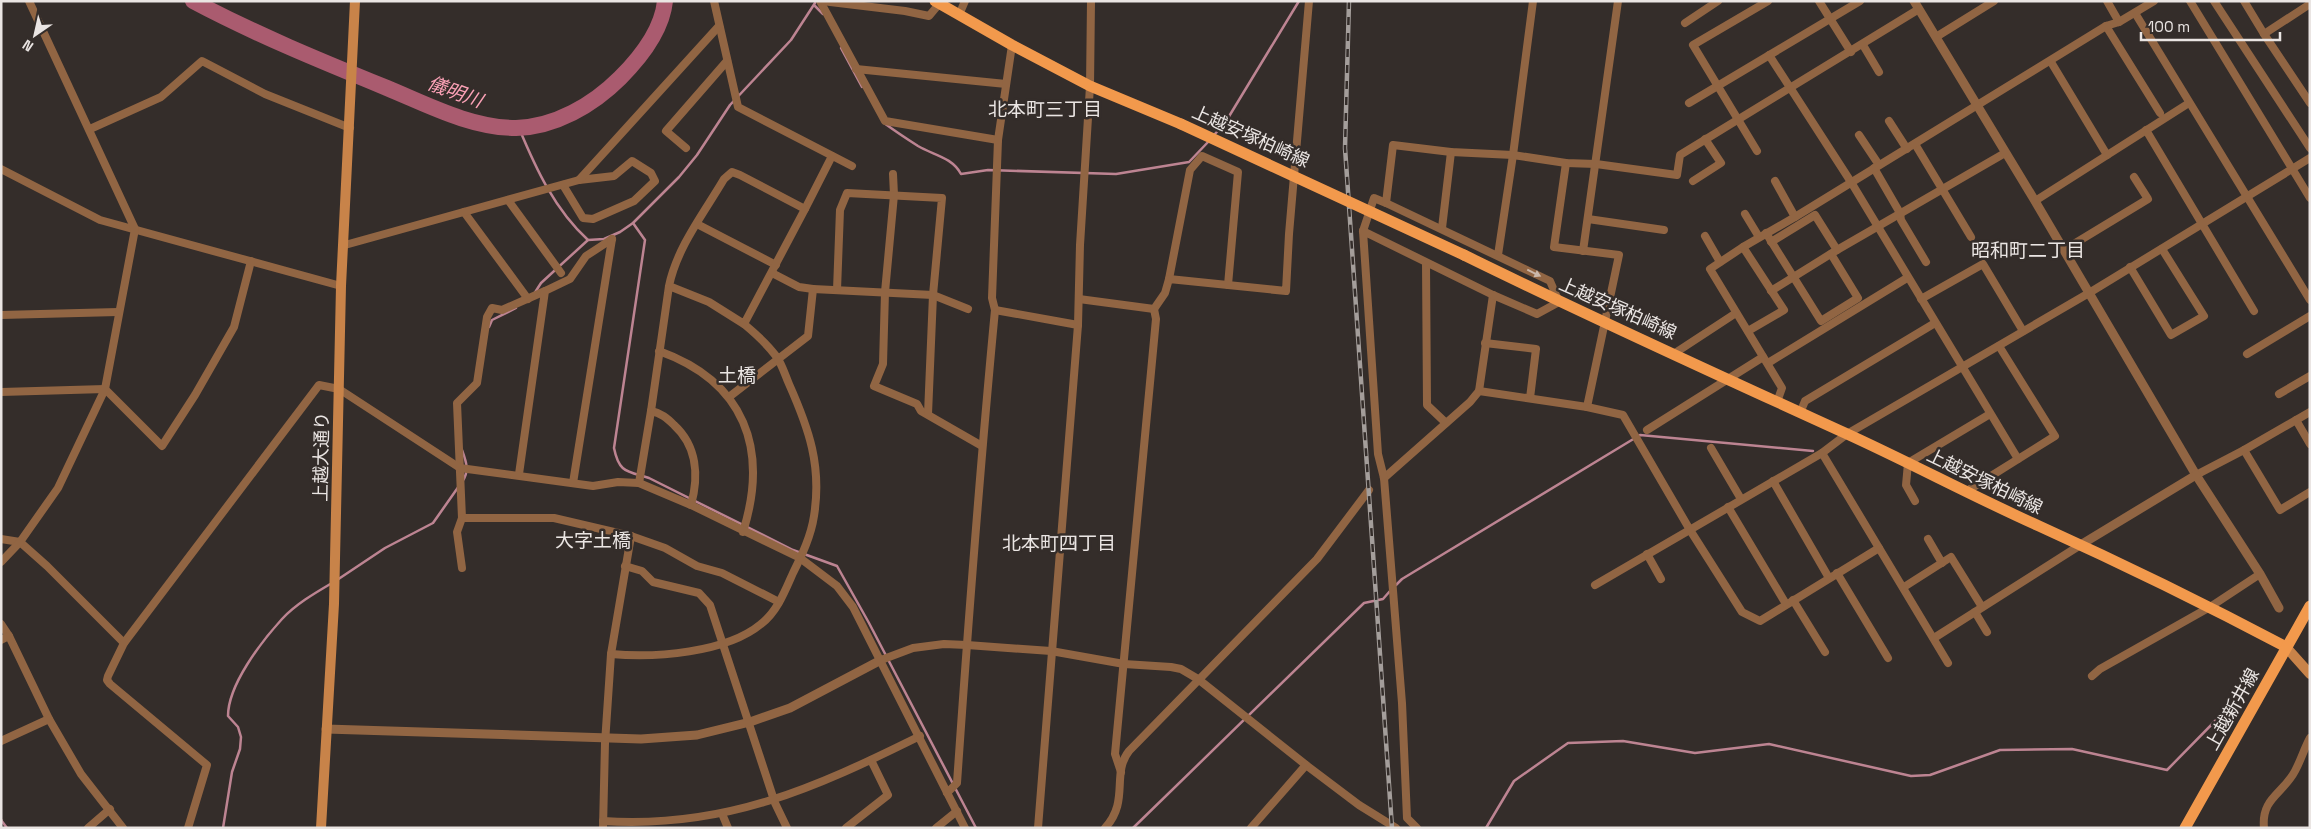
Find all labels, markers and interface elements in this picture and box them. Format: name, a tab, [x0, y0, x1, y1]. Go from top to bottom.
north arrow	[10, 10, 60, 60]
scale bar	[2141, 10, 2280, 42]
text: 100 m	[2148, 17, 2190, 36]
text: N	[19, 36, 37, 56]
water label: 儀明川	[424, 71, 488, 114]
district label: 北本町三丁目	[988, 97, 1102, 122]
street label: 上越安塚柏崎線	[1189, 100, 1313, 172]
district label: 昭和町二丁目	[1971, 238, 2085, 263]
one-way arrow	[1527, 269, 1541, 277]
street label: 上越安塚柏崎線	[1556, 272, 1680, 344]
district label: 土橋	[718, 363, 756, 388]
street label: 上越大通り	[309, 412, 333, 502]
street label: 上越安塚柏崎線	[1923, 443, 2047, 519]
district label: 大字土橋	[555, 528, 631, 553]
district label: 北本町四丁目	[1002, 531, 1116, 556]
street label: 上越新井線	[2200, 664, 2264, 754]

